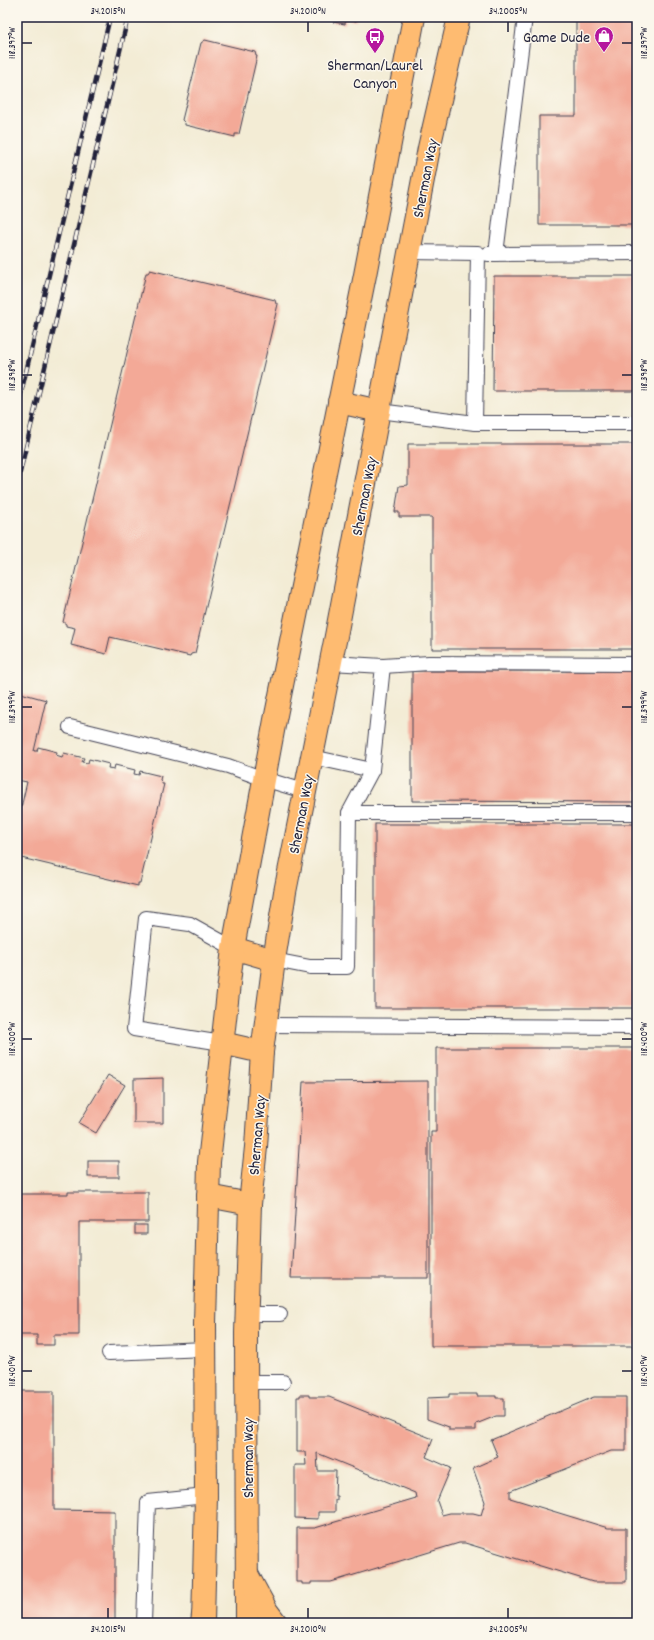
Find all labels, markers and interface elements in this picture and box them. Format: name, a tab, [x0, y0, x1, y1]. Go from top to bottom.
text: 34.2015°N	[90, 5, 126, 19]
text: 34.2010°N	[290, 5, 326, 19]
text: 34.2005°N	[489, 5, 527, 19]
shop icon: Game Dude	[593, 25, 615, 53]
bus stop icon: Sherman/Laurel Canyon	[364, 26, 386, 54]
text: 118.397°W	[6, 27, 20, 59]
place label: Game Dude	[523, 27, 590, 50]
text: 118.397°W	[638, 27, 652, 59]
place label: Sherman/Laurel Canyon	[327, 55, 423, 96]
street label: Sherman Way	[408, 136, 445, 220]
text: 118.398°W	[6, 359, 20, 391]
text: 118.398°W	[638, 359, 652, 391]
street label: Sherman Way	[347, 454, 384, 538]
text: 118.399°W	[6, 690, 20, 723]
text: 118.399°W	[638, 690, 652, 723]
street label: Sherman Way	[284, 772, 321, 856]
text: 118.400°W	[6, 1022, 20, 1056]
text: 118.400°W	[638, 1022, 652, 1056]
street label: Sherman Way	[244, 1094, 273, 1176]
text: 118.401°W	[6, 1355, 20, 1386]
text: 118.401°W	[638, 1355, 652, 1386]
street label: Sherman Way	[238, 1417, 261, 1498]
text: 34.2015°N	[90, 1623, 126, 1637]
text: 34.2010°N	[290, 1623, 326, 1637]
text: 34.2005°N	[489, 1623, 527, 1637]

